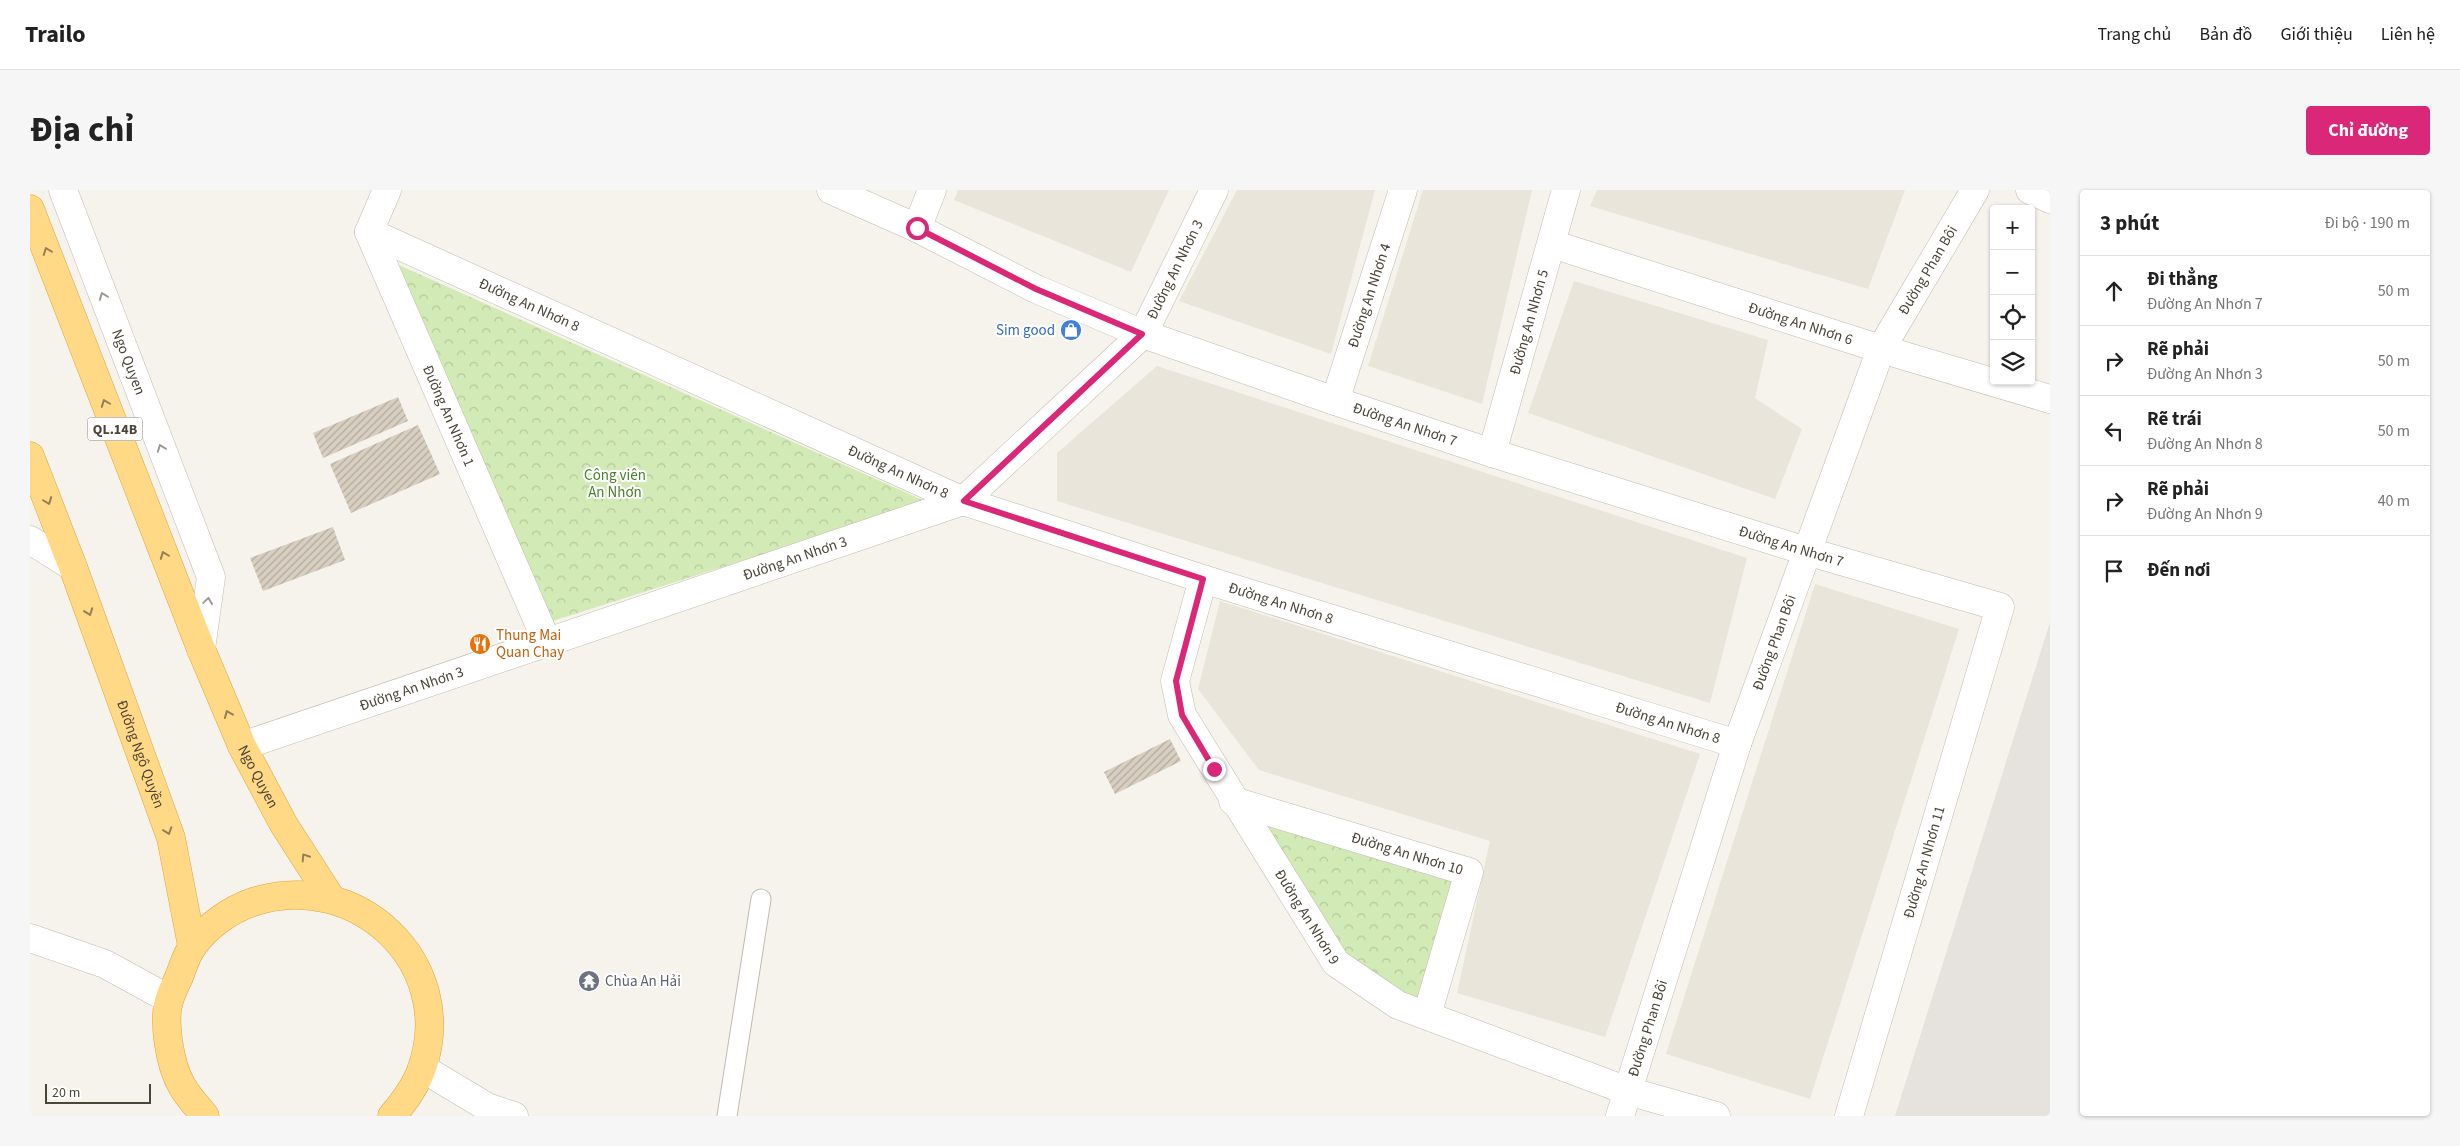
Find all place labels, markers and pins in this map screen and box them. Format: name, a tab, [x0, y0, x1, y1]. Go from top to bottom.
shop icon: Sim good	[1059, 318, 1083, 342]
place label: Sim good	[996, 320, 1055, 341]
place label: Thung Mai Quan Chay	[496, 625, 564, 663]
restaurant icon: Thung Mai Quan Chay	[468, 632, 492, 656]
temple icon: Chùa An Hải	[577, 969, 601, 993]
place label: Chùa An Hải	[605, 971, 681, 992]

